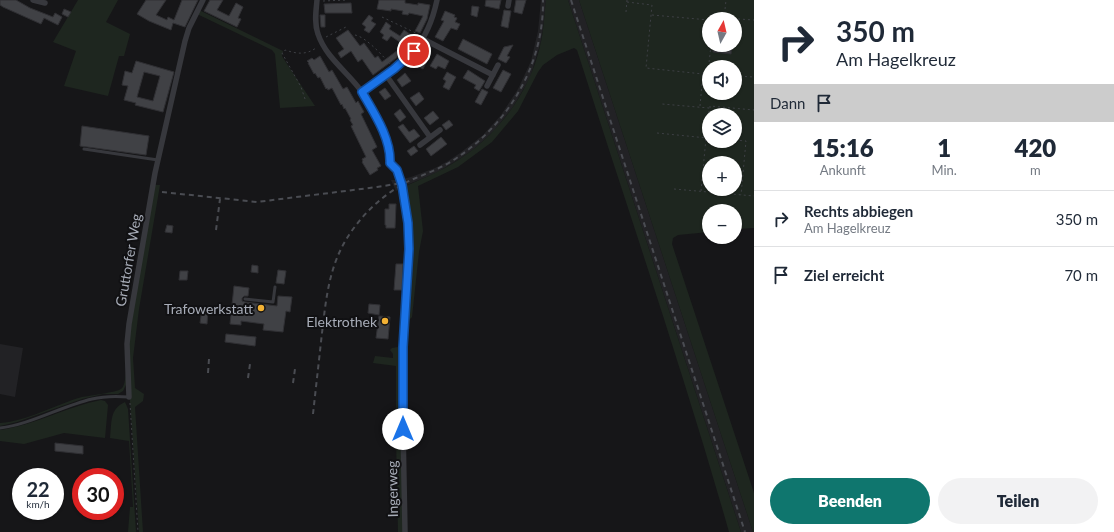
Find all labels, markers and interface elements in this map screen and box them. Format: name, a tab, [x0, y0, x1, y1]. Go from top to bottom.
north arrow	[702, 12, 742, 52]
map controls	[702, 12, 742, 244]
text: 350 m	[836, 14, 915, 48]
icon: right	[770, 16, 822, 68]
pin	[397, 34, 431, 68]
icon: arrive	[403, 40, 425, 62]
text: Am Hagelkreuz	[836, 48, 956, 70]
button: sound	[702, 60, 742, 100]
icon: arrive	[813, 92, 835, 114]
text: Dann	[770, 94, 805, 112]
button: layers	[702, 108, 742, 148]
text: 15:16	[812, 133, 874, 162]
text: 1	[937, 133, 951, 162]
text: 420	[1015, 133, 1056, 162]
button: +	[702, 156, 742, 196]
text: Ankunft	[820, 162, 866, 178]
text: Min.	[931, 162, 957, 178]
text: m	[1030, 162, 1041, 178]
text: Rechts abbiegen	[804, 202, 913, 220]
button: −	[702, 204, 742, 244]
icon: right	[770, 208, 792, 230]
text: 350 m	[1056, 210, 1098, 228]
street label: Gruttorfer Weg	[111, 212, 145, 308]
text: Am Hagelkreuz	[804, 220, 891, 236]
icon: arrive	[770, 264, 792, 286]
text: Ziel erreicht	[804, 266, 884, 284]
text: 70 m	[1064, 266, 1098, 284]
place label: Trafowerkstatt	[164, 300, 253, 317]
marker: Trafowerkstatt	[256, 303, 266, 313]
place label: Elektrothek	[306, 313, 378, 330]
marker: Elektrothek	[380, 316, 390, 326]
position arrow	[382, 408, 424, 450]
street label: Ingerweg	[383, 460, 401, 518]
speed limit sign: 30	[72, 468, 124, 520]
text: 22	[26, 477, 50, 501]
button: Beenden	[770, 478, 930, 524]
button: Teilen	[938, 478, 1098, 524]
text: km/h	[26, 498, 50, 510]

